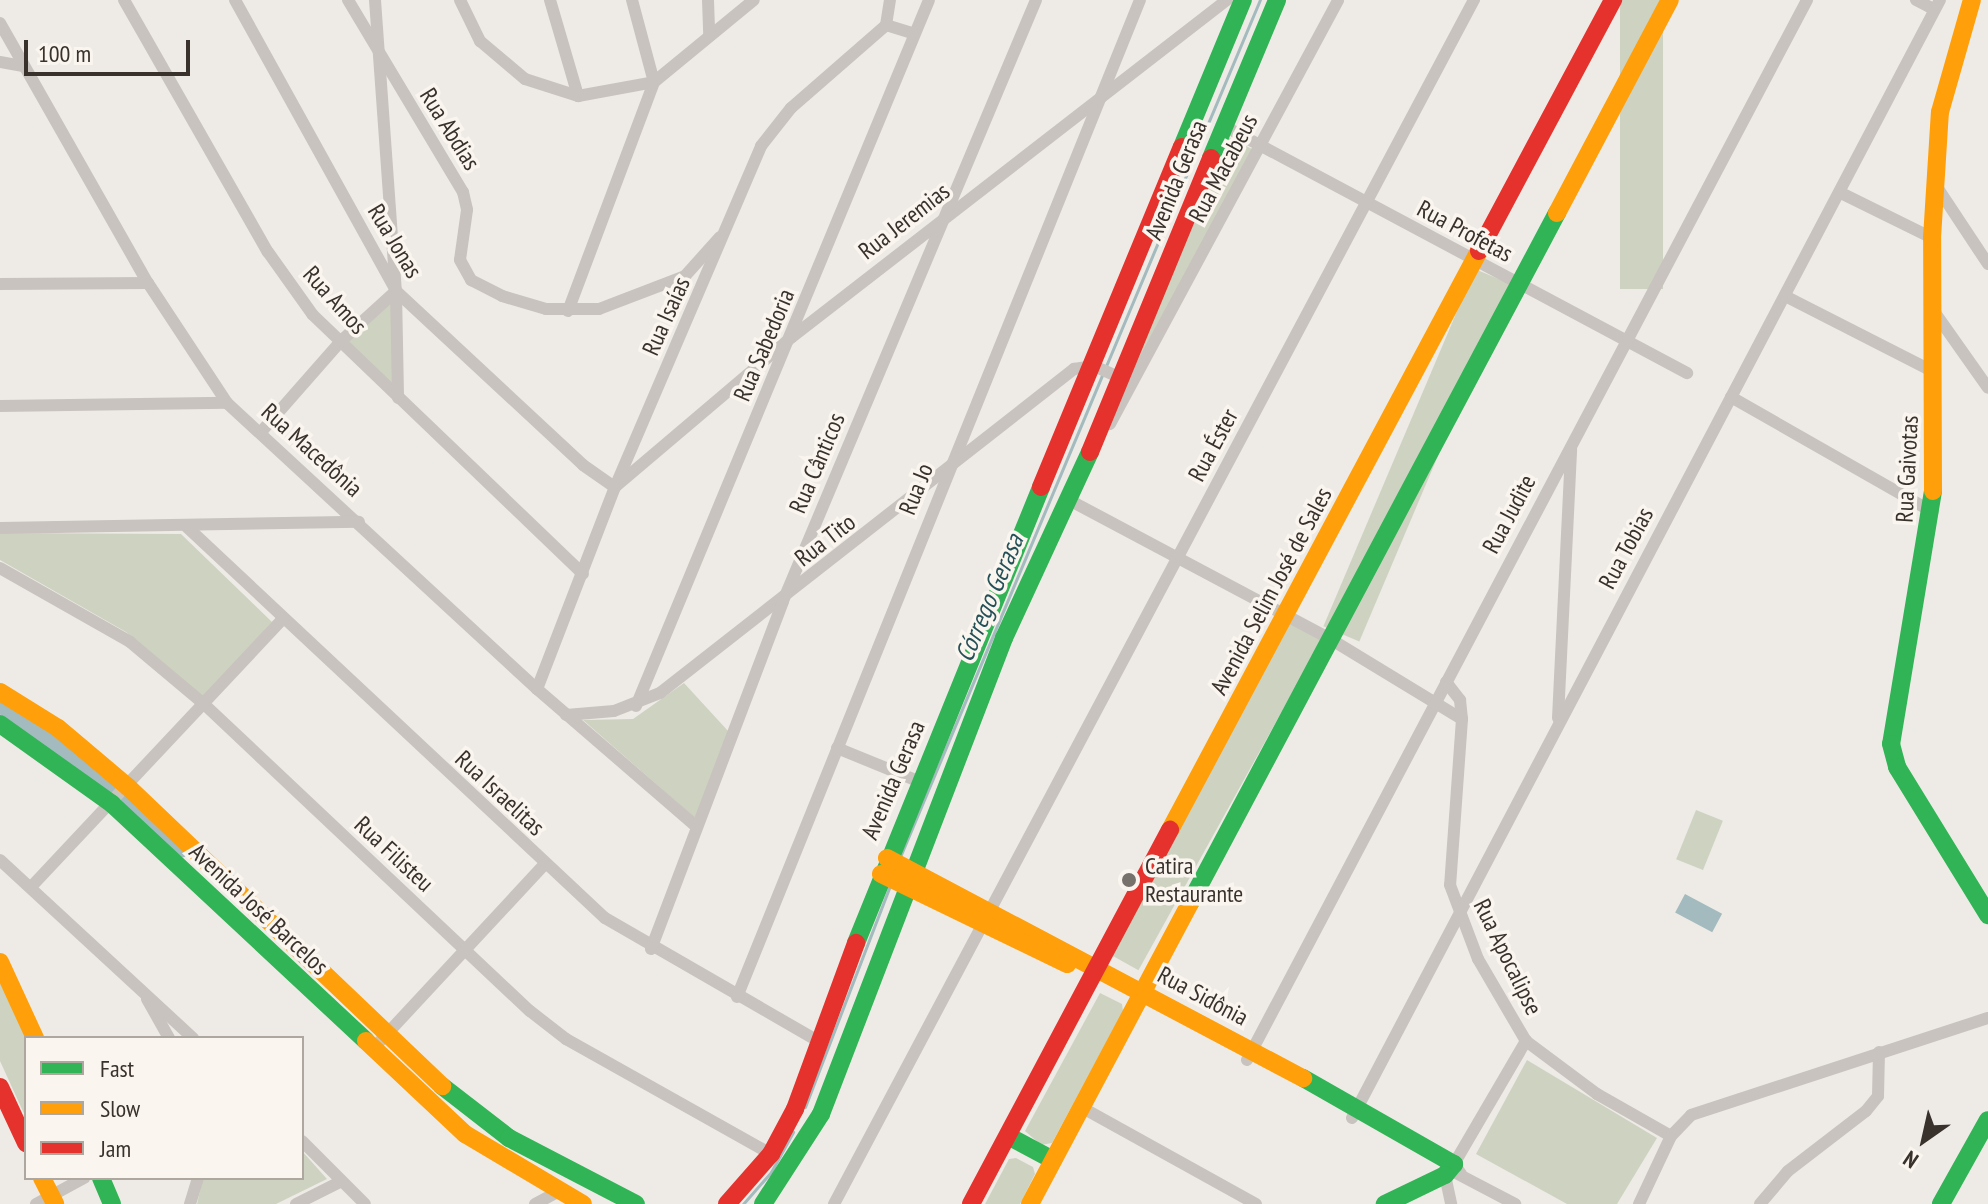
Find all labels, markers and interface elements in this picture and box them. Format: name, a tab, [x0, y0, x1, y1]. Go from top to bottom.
scale bar	[28, 24, 194, 74]
text: 100 m	[38, 38, 91, 69]
street label: Rua Abdias	[413, 82, 487, 176]
street label: Rua Macabeus	[1182, 109, 1264, 227]
street label: Avenida Gerasa	[1139, 116, 1213, 244]
street label: Rua Jeremias	[853, 177, 955, 265]
street label: Rua Profetas	[1412, 194, 1518, 268]
street label: Rua Jonas	[362, 199, 428, 283]
street label: Rua Amos	[297, 260, 373, 340]
street label: Rua Isaías	[636, 272, 696, 360]
street label: Rua Sabedoria	[728, 285, 800, 405]
street label: Rua Macedônia	[256, 397, 368, 503]
street label: Rua Éster	[1182, 404, 1244, 486]
street label: Rua Cânticos	[783, 409, 851, 517]
street label: Rua Gaivotas	[1890, 415, 1924, 523]
street label: Rua Jo	[893, 459, 939, 519]
street label: Rua Judite	[1476, 470, 1542, 558]
street label: Avenida Selim José de Sales	[1204, 482, 1338, 700]
street label: Rua Tobias	[1592, 502, 1660, 594]
street label: Rua Tito	[789, 507, 861, 573]
water label: Córrego Gerasa	[948, 530, 1030, 666]
street label: Avenida Gerasa	[855, 716, 931, 844]
street label: Rua Israelitas	[449, 744, 551, 842]
street label: Rua Filisteu	[349, 810, 439, 898]
street label: Avenida José Barcelos	[184, 837, 334, 981]
place label: Catira Restaurante	[1145, 852, 1243, 908]
marker: Catira Restaurante	[1120, 871, 1138, 889]
street label: Rua Apocalipse	[1467, 894, 1549, 1020]
street label: Rua Sidônia	[1153, 960, 1253, 1032]
legend	[24, 1036, 304, 1180]
text: Fast	[100, 1053, 134, 1084]
text: Slow	[100, 1093, 140, 1124]
north arrow	[1884, 1100, 1964, 1180]
text: Jam	[100, 1133, 131, 1164]
text: N	[1898, 1145, 1923, 1175]

